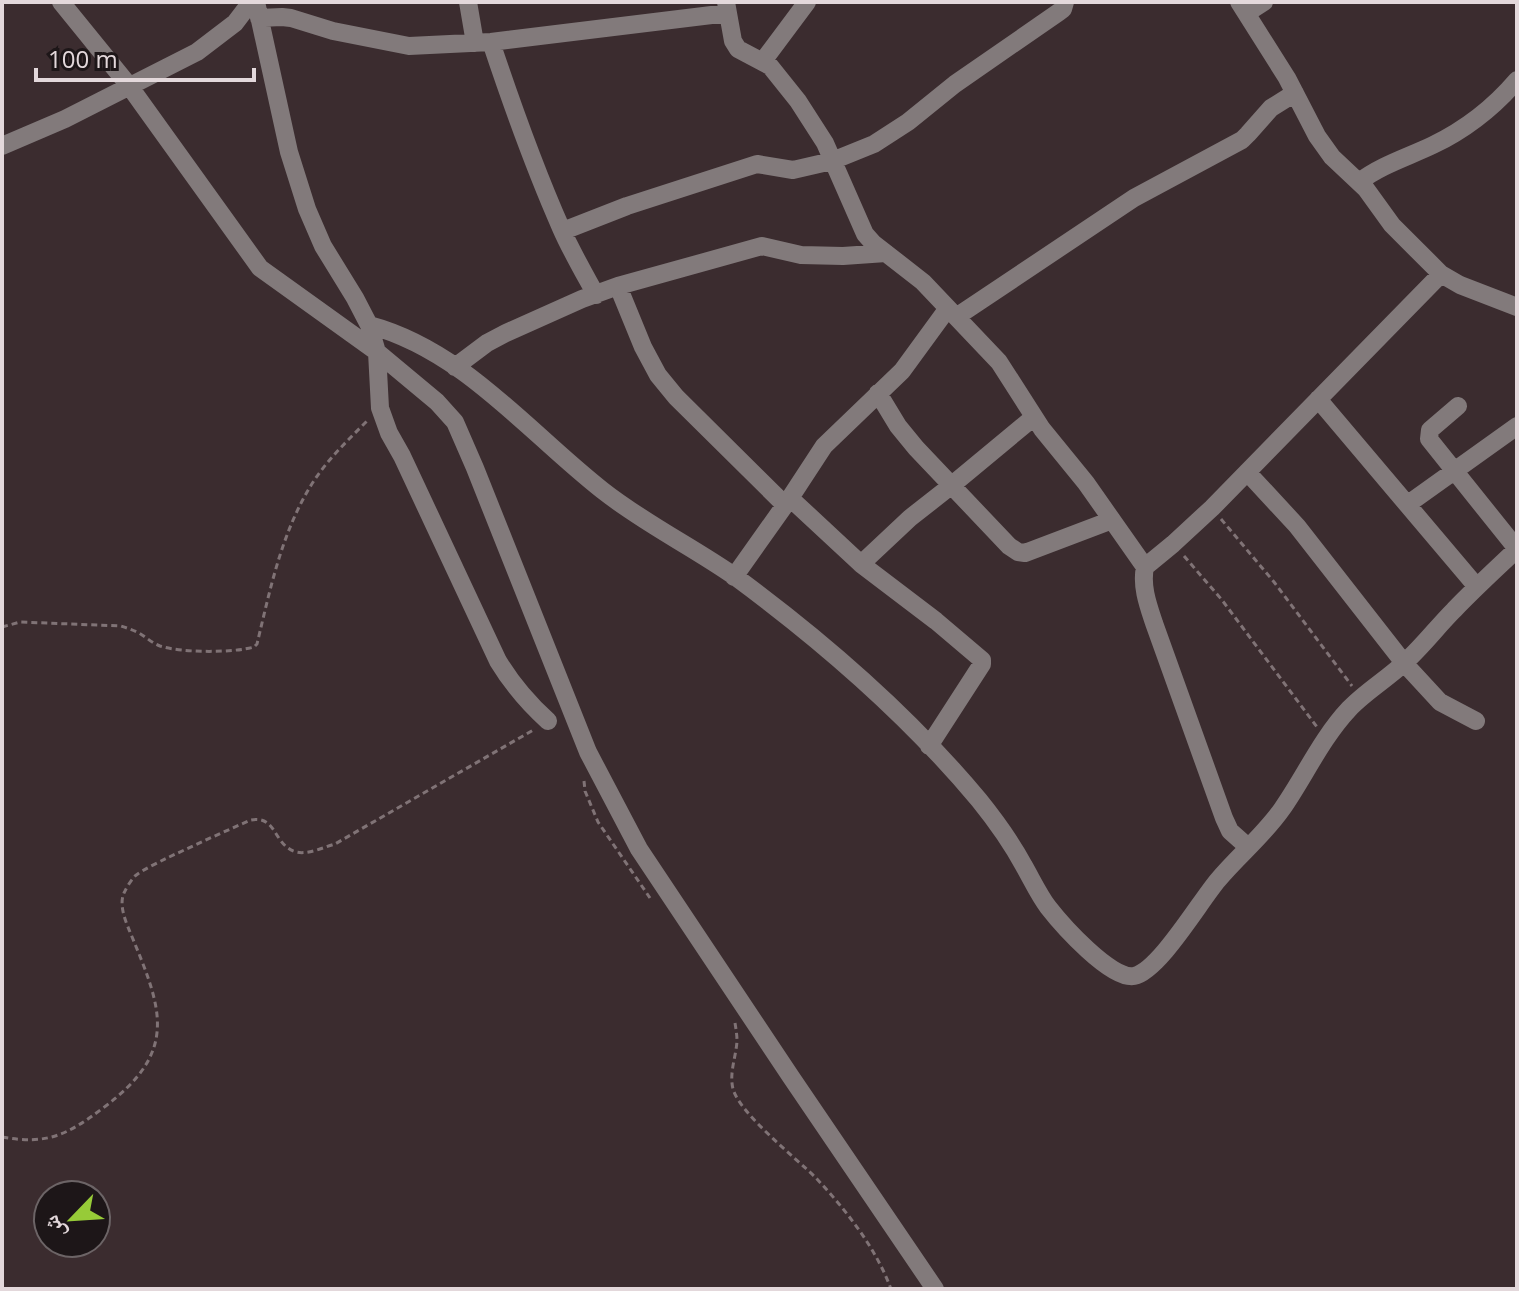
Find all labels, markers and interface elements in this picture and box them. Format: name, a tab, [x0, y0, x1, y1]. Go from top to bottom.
scale bar	[36, 32, 254, 82]
text: 100 m	[48, 42, 118, 75]
north arrow	[32, 1179, 112, 1259]
text: ش	[34, 1211, 71, 1245]

